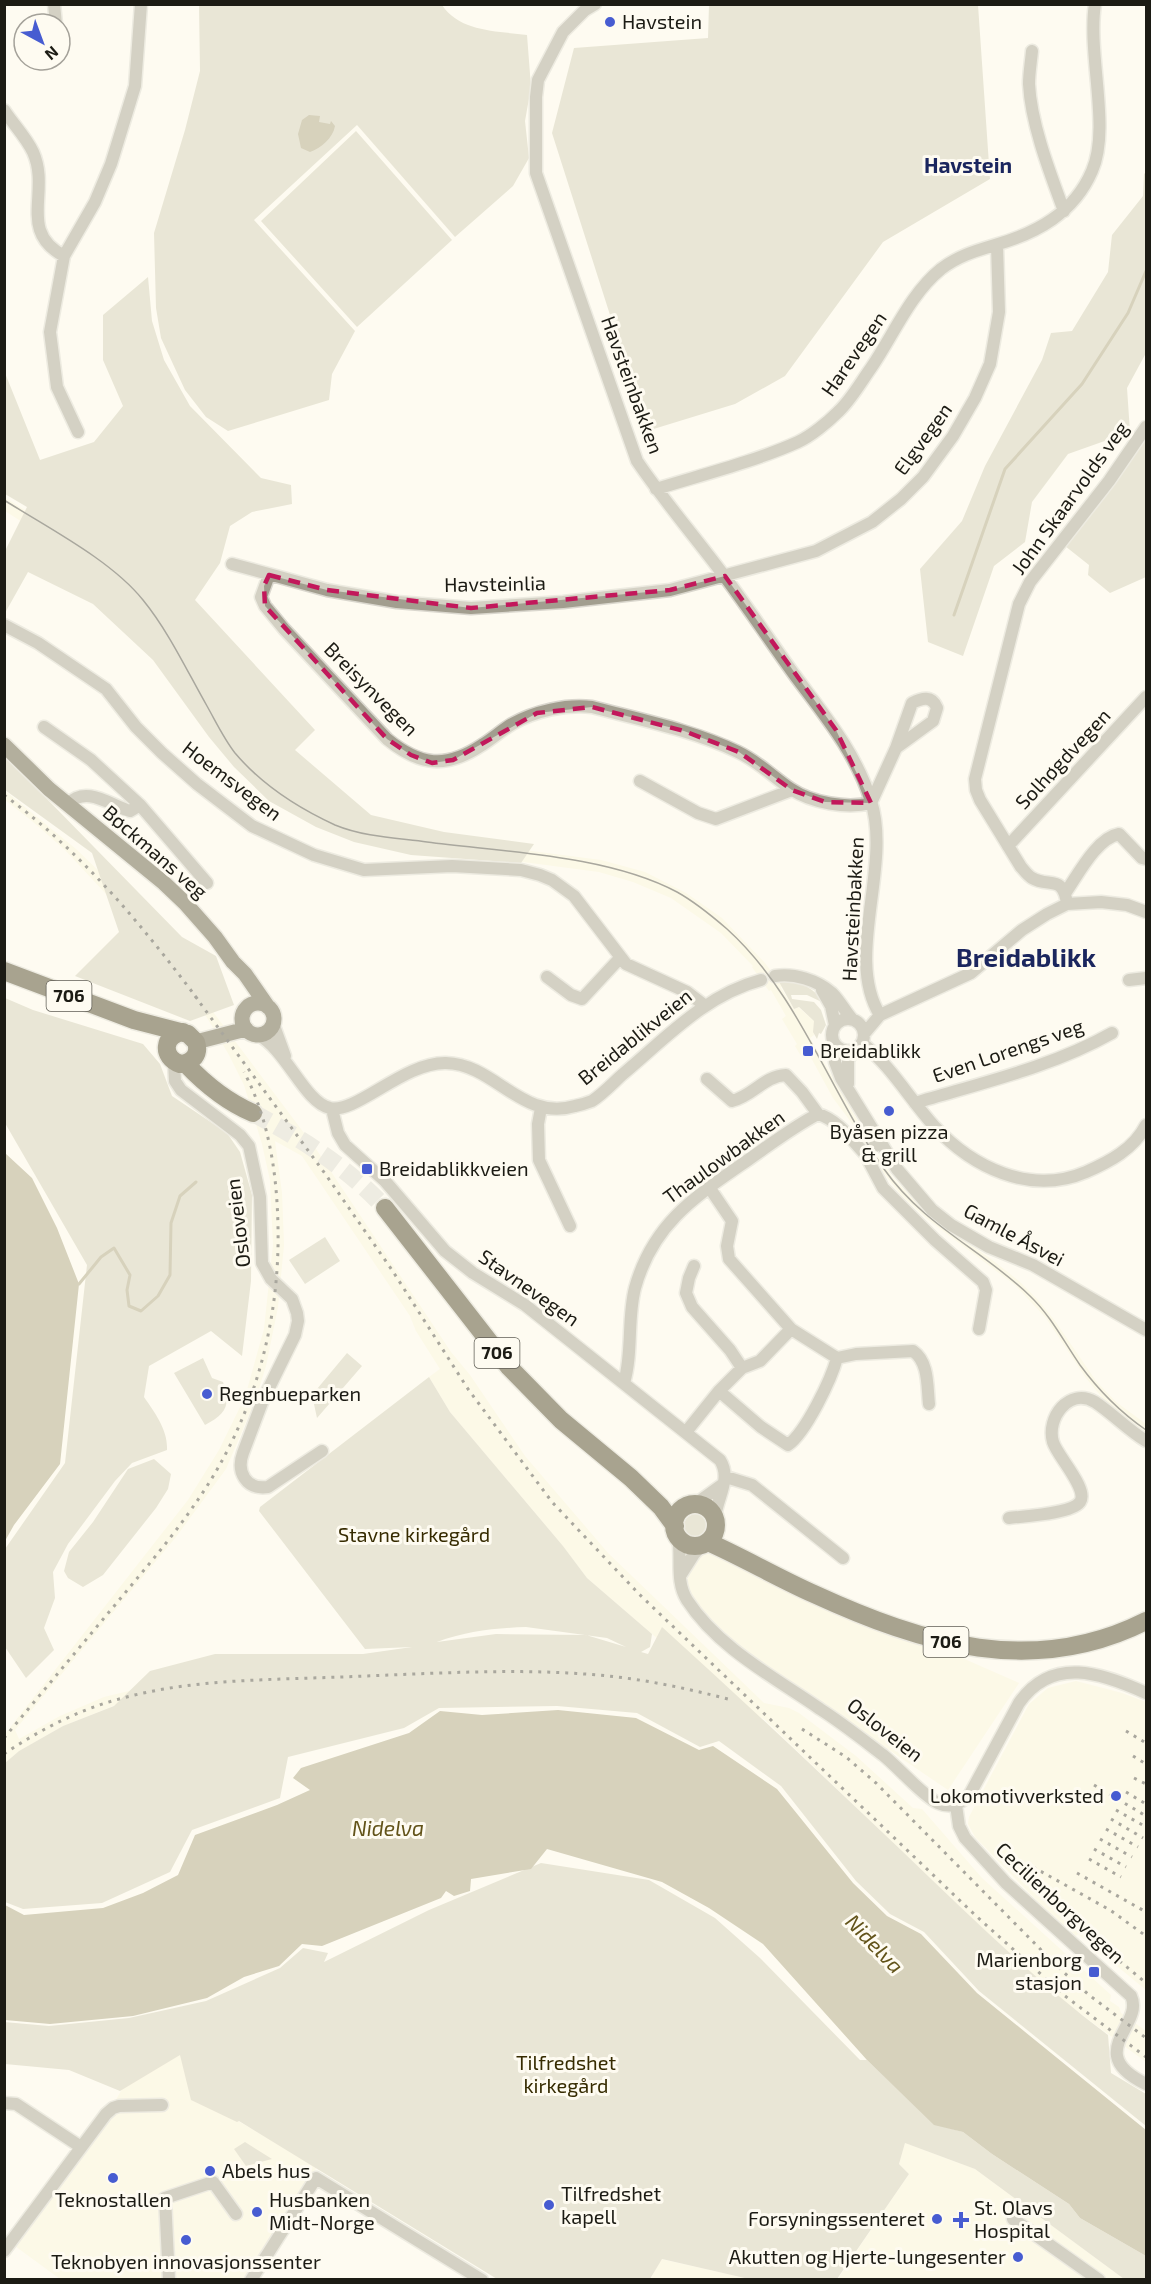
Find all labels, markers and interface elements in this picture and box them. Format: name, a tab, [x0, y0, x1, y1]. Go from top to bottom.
place label: Havstein	[622, 9, 702, 33]
north arrow	[12, 12, 72, 72]
marker: Havstein	[603, 15, 617, 29]
text: N	[42, 43, 63, 65]
district label: Havstein	[924, 152, 1012, 177]
street label: Harevegen	[815, 307, 891, 400]
street label: Havsteinbakken	[597, 312, 669, 457]
street label: Elgvegen	[888, 398, 956, 479]
street label: John Skaarvolds veg	[1006, 416, 1133, 579]
street label: Havsteinlia	[444, 570, 546, 596]
street label: Breisynvegen	[320, 636, 424, 740]
street label: Solhøgdvegen	[1010, 703, 1115, 814]
street label: Hoemsvegen	[178, 735, 287, 825]
street label: Bøckmans veg	[99, 799, 213, 903]
street label: Havsteinbakken	[836, 836, 868, 982]
district label: Breidablikk	[956, 941, 1096, 972]
road number: 706	[46, 981, 92, 1011]
street label: Breidablikveien	[573, 983, 696, 1089]
street label: Even Lorengs veg	[929, 1013, 1086, 1087]
place label: Breidablikk	[820, 1038, 921, 1062]
marker: Breidablikk	[801, 1044, 815, 1058]
street label: Thaulowbakken	[658, 1104, 789, 1208]
marker: Byåsen pizza & grill	[882, 1104, 896, 1118]
place label: Byåsen pizza & grill	[830, 1119, 948, 1166]
place label: Breidablikkveien	[379, 1156, 529, 1180]
marker: Breidablikkveien	[360, 1162, 374, 1176]
street label: Osloveien	[220, 1177, 254, 1269]
street label: Gamle Åsvei	[960, 1198, 1069, 1271]
street label: Stavnevegen	[475, 1244, 584, 1331]
road number: 706	[474, 1338, 520, 1368]
place label: Regnbueparken	[219, 1381, 361, 1405]
marker: Regnbueparken	[200, 1387, 214, 1401]
park label: Stavne kirkegård	[338, 1522, 490, 1546]
road number: 706	[924, 1627, 968, 1657]
street label: Osloveien	[843, 1692, 928, 1766]
place label: Lokomotivverksted	[930, 1783, 1104, 1807]
marker: Lokomotivverksted	[1109, 1789, 1123, 1803]
water label: Nidelva	[352, 1815, 424, 1840]
street label: Cecilienborgvegen	[992, 1837, 1130, 1968]
water label: Nidelva	[841, 1908, 909, 1978]
place label: Marienborg stasjon	[976, 1947, 1082, 1994]
marker: Marienborg stasjon	[1087, 1965, 1101, 1979]
park label: Tilfredshet kirkegård	[516, 2050, 616, 2097]
place label: Abels hus	[222, 2158, 310, 2182]
marker: Abels hus	[203, 2164, 217, 2178]
marker: Teknostallen	[106, 2171, 120, 2185]
place label: Tilfredshet kapell	[561, 2181, 662, 2228]
place label: Teknostallen	[55, 2187, 171, 2211]
place label: Husbanken Midt-Norge	[269, 2187, 375, 2234]
place label: St. Olavs Hospital	[974, 2195, 1053, 2242]
marker: Tilfredshet kapell	[542, 2198, 556, 2212]
marker: Husbanken Midt-Norge	[250, 2205, 264, 2219]
place label: Forsyningssenteret	[748, 2206, 925, 2230]
marker: St. Olavs Hospital	[952, 2211, 970, 2229]
marker: Forsyningssenteret	[930, 2212, 944, 2226]
marker: Teknobyen innovasjonssenter	[179, 2233, 193, 2247]
place label: Akutten og Hjerte-lungesenter	[729, 2244, 1006, 2268]
place label: Teknobyen innovasjonssenter	[51, 2249, 321, 2273]
marker: Akutten og Hjerte-lungesenter	[1011, 2250, 1025, 2264]

